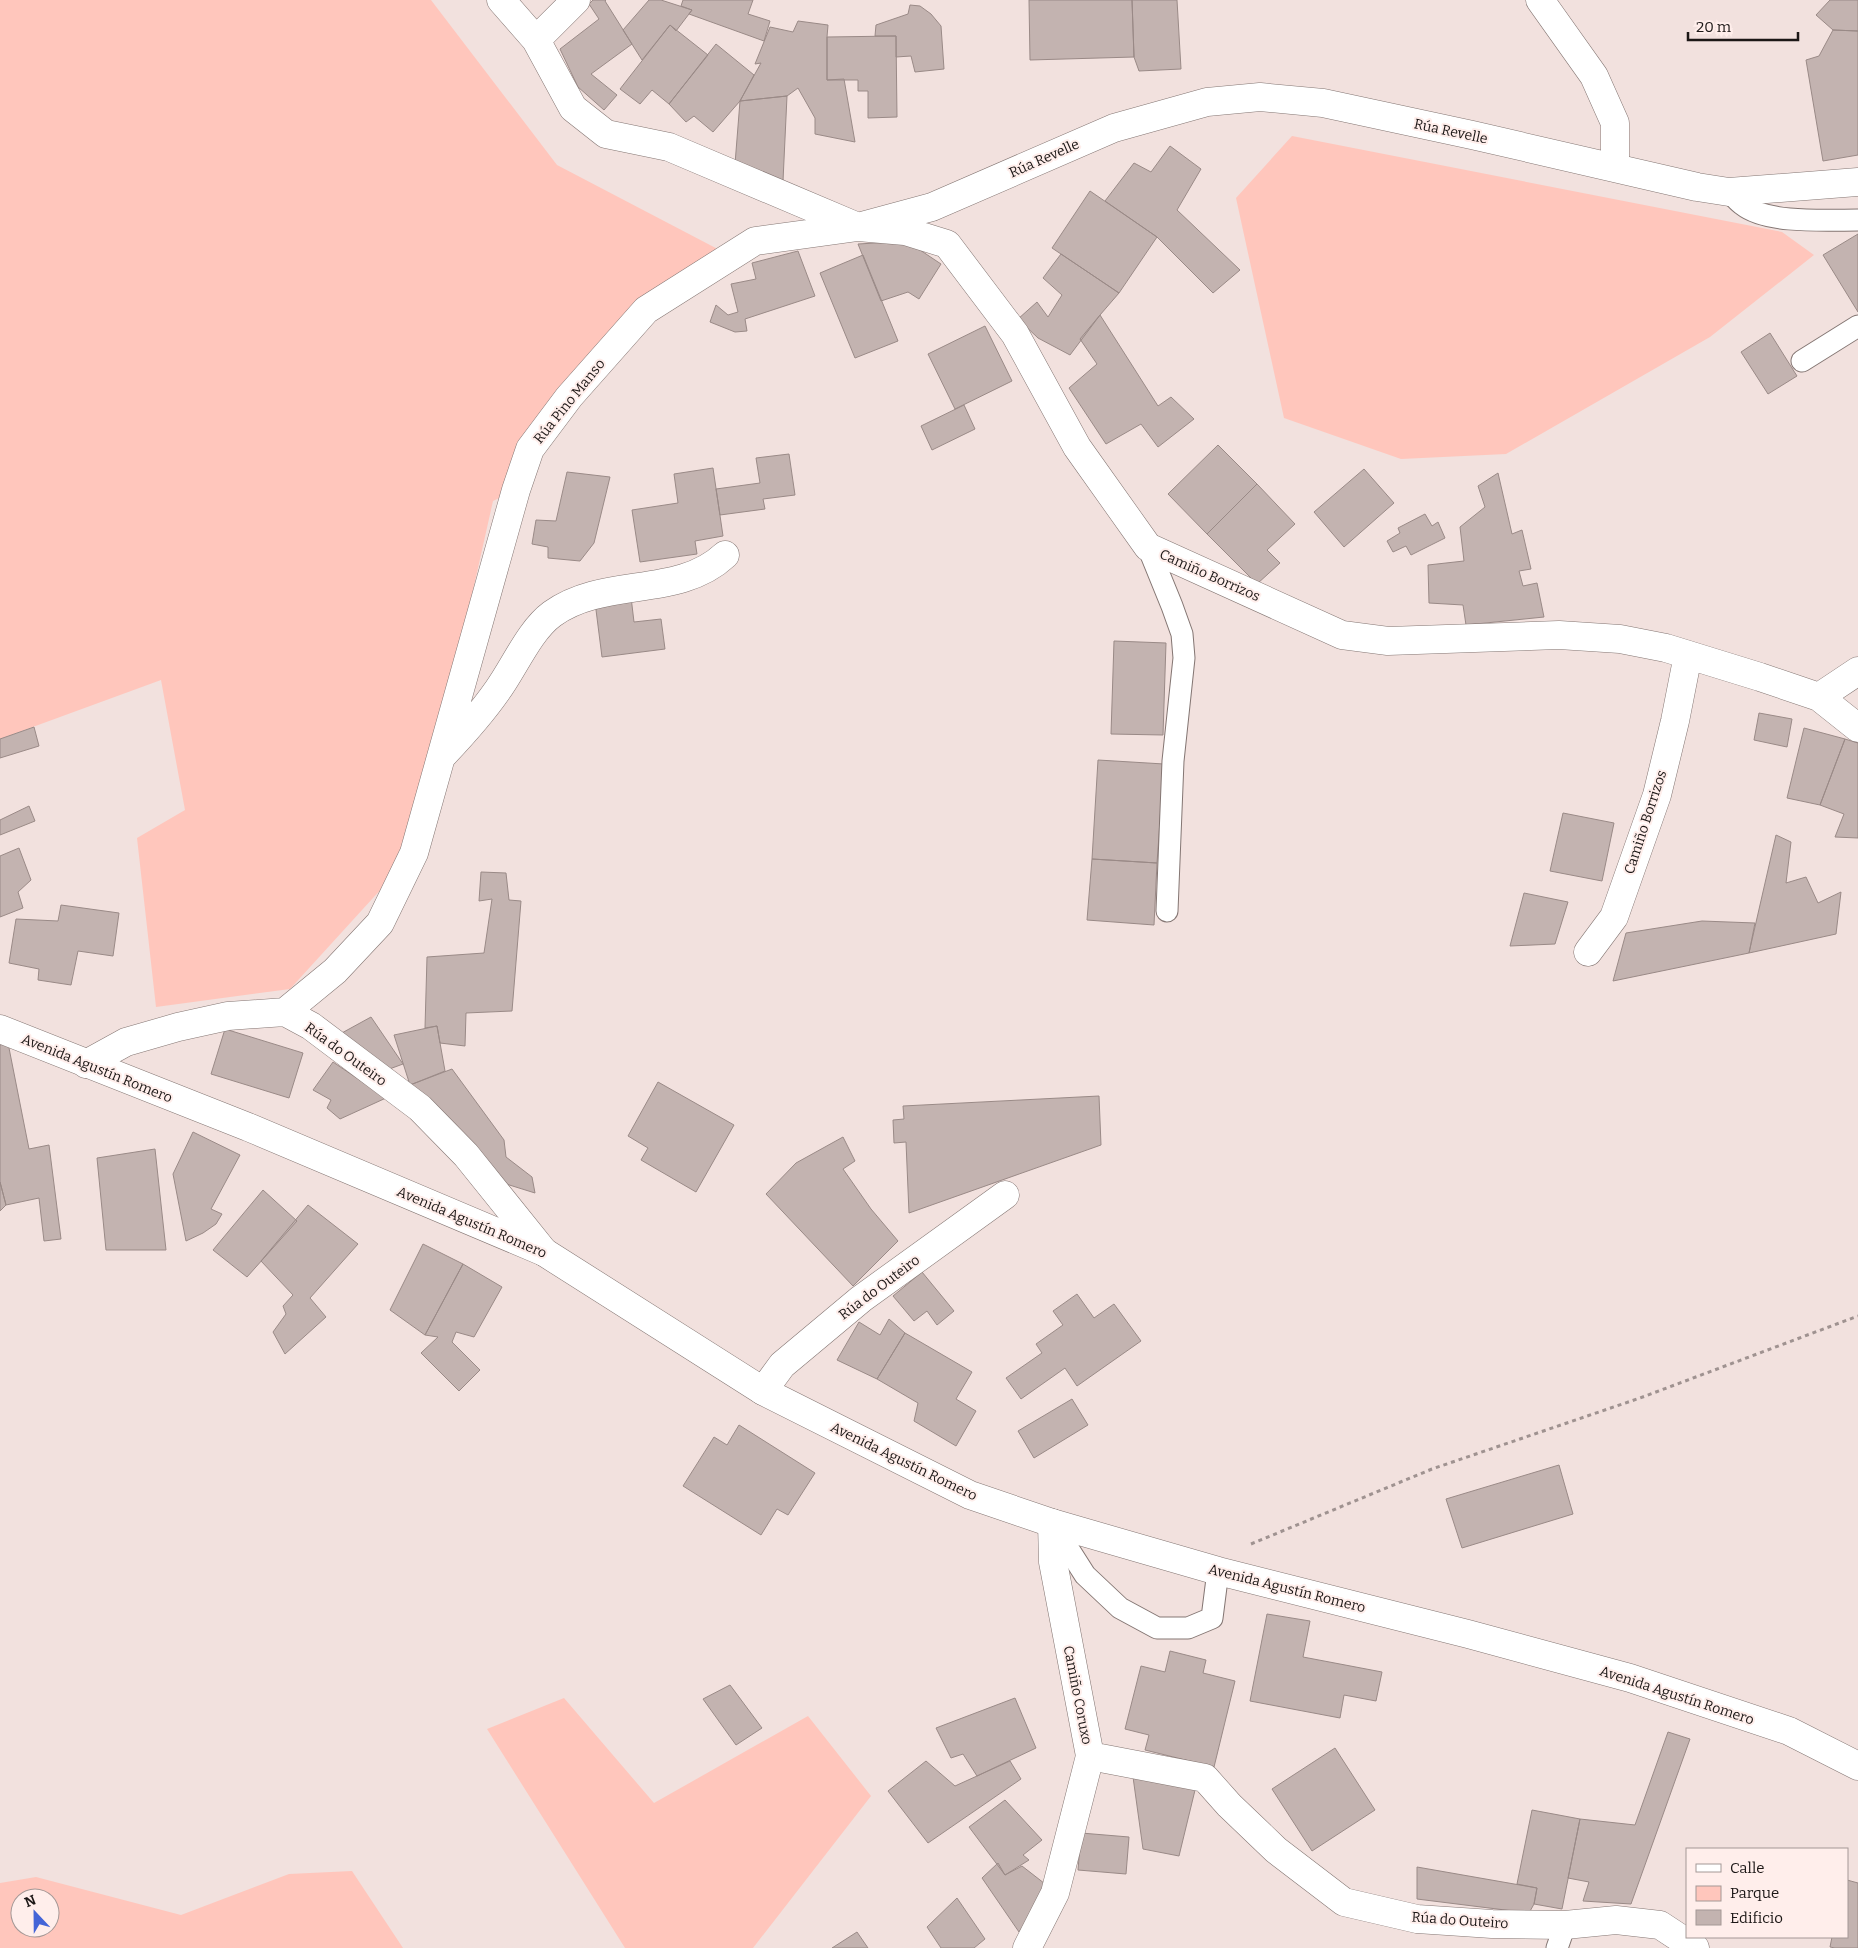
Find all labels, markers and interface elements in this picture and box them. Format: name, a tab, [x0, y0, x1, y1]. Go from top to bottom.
scale bar	[1688, 10, 1798, 42]
text: 20 m	[1696, 18, 1732, 36]
street label: Rúa Revelle	[1412, 115, 1489, 148]
street label: Rúa Revelle	[1007, 135, 1082, 181]
street label: Rúa Pino Manso	[530, 356, 609, 447]
street label: Camiño Borrizos	[1157, 546, 1263, 605]
street label: Camiño Borrizos	[1621, 768, 1670, 876]
street label: Rúa do Outeiro	[302, 1019, 390, 1090]
street label: Avenida Agustín Romero	[19, 1030, 175, 1107]
street label: Avenida Agustín Romero	[394, 1183, 549, 1262]
street label: Rúa do Outeiro	[836, 1251, 923, 1323]
street label: Avenida Agustín Romero	[828, 1418, 980, 1504]
street label: Avenida Agustín Romero	[1207, 1561, 1367, 1616]
street label: Camiño Coruxo	[1060, 1644, 1095, 1746]
street label: Avenida Agustín Romero	[1598, 1662, 1756, 1728]
legend	[1686, 1848, 1848, 1938]
text: Calle	[1730, 1859, 1764, 1877]
text: Parque	[1730, 1884, 1779, 1902]
north arrow	[10, 1888, 60, 1938]
text: N	[22, 1891, 39, 1911]
street label: Rúa do Outeiro	[1411, 1909, 1509, 1932]
text: Edificio	[1730, 1909, 1783, 1927]

